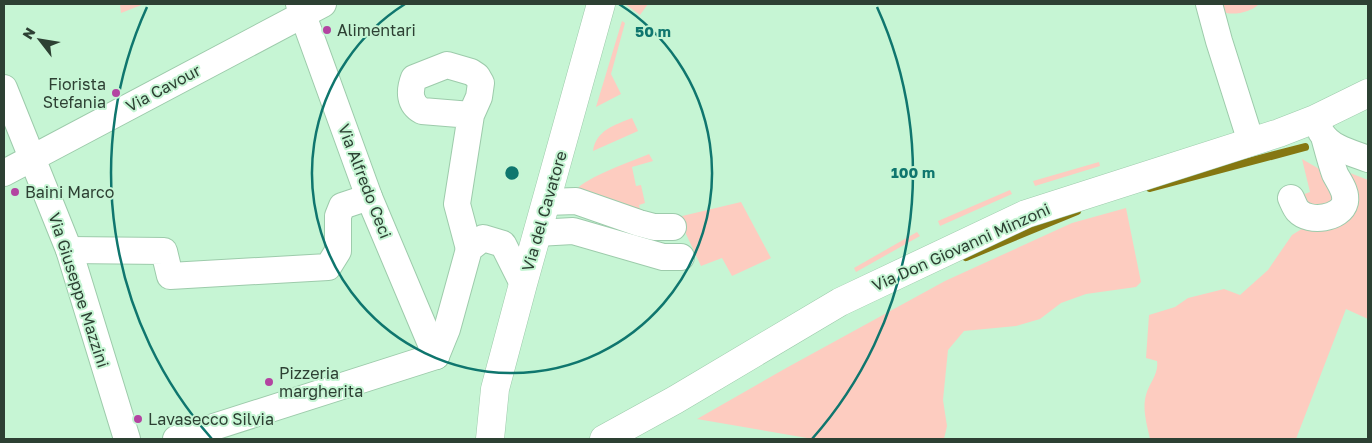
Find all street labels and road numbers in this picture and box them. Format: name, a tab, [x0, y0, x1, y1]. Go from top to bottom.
street label: Via Cavour	[122, 60, 204, 116]
street label: Via Alfredo Ceci	[334, 121, 396, 241]
street label: Via del Cavatore	[517, 148, 571, 274]
street label: Via Don Giovanni Minzoni	[869, 199, 1053, 295]
street label: Via Giuseppe Mazzini	[45, 210, 113, 370]

